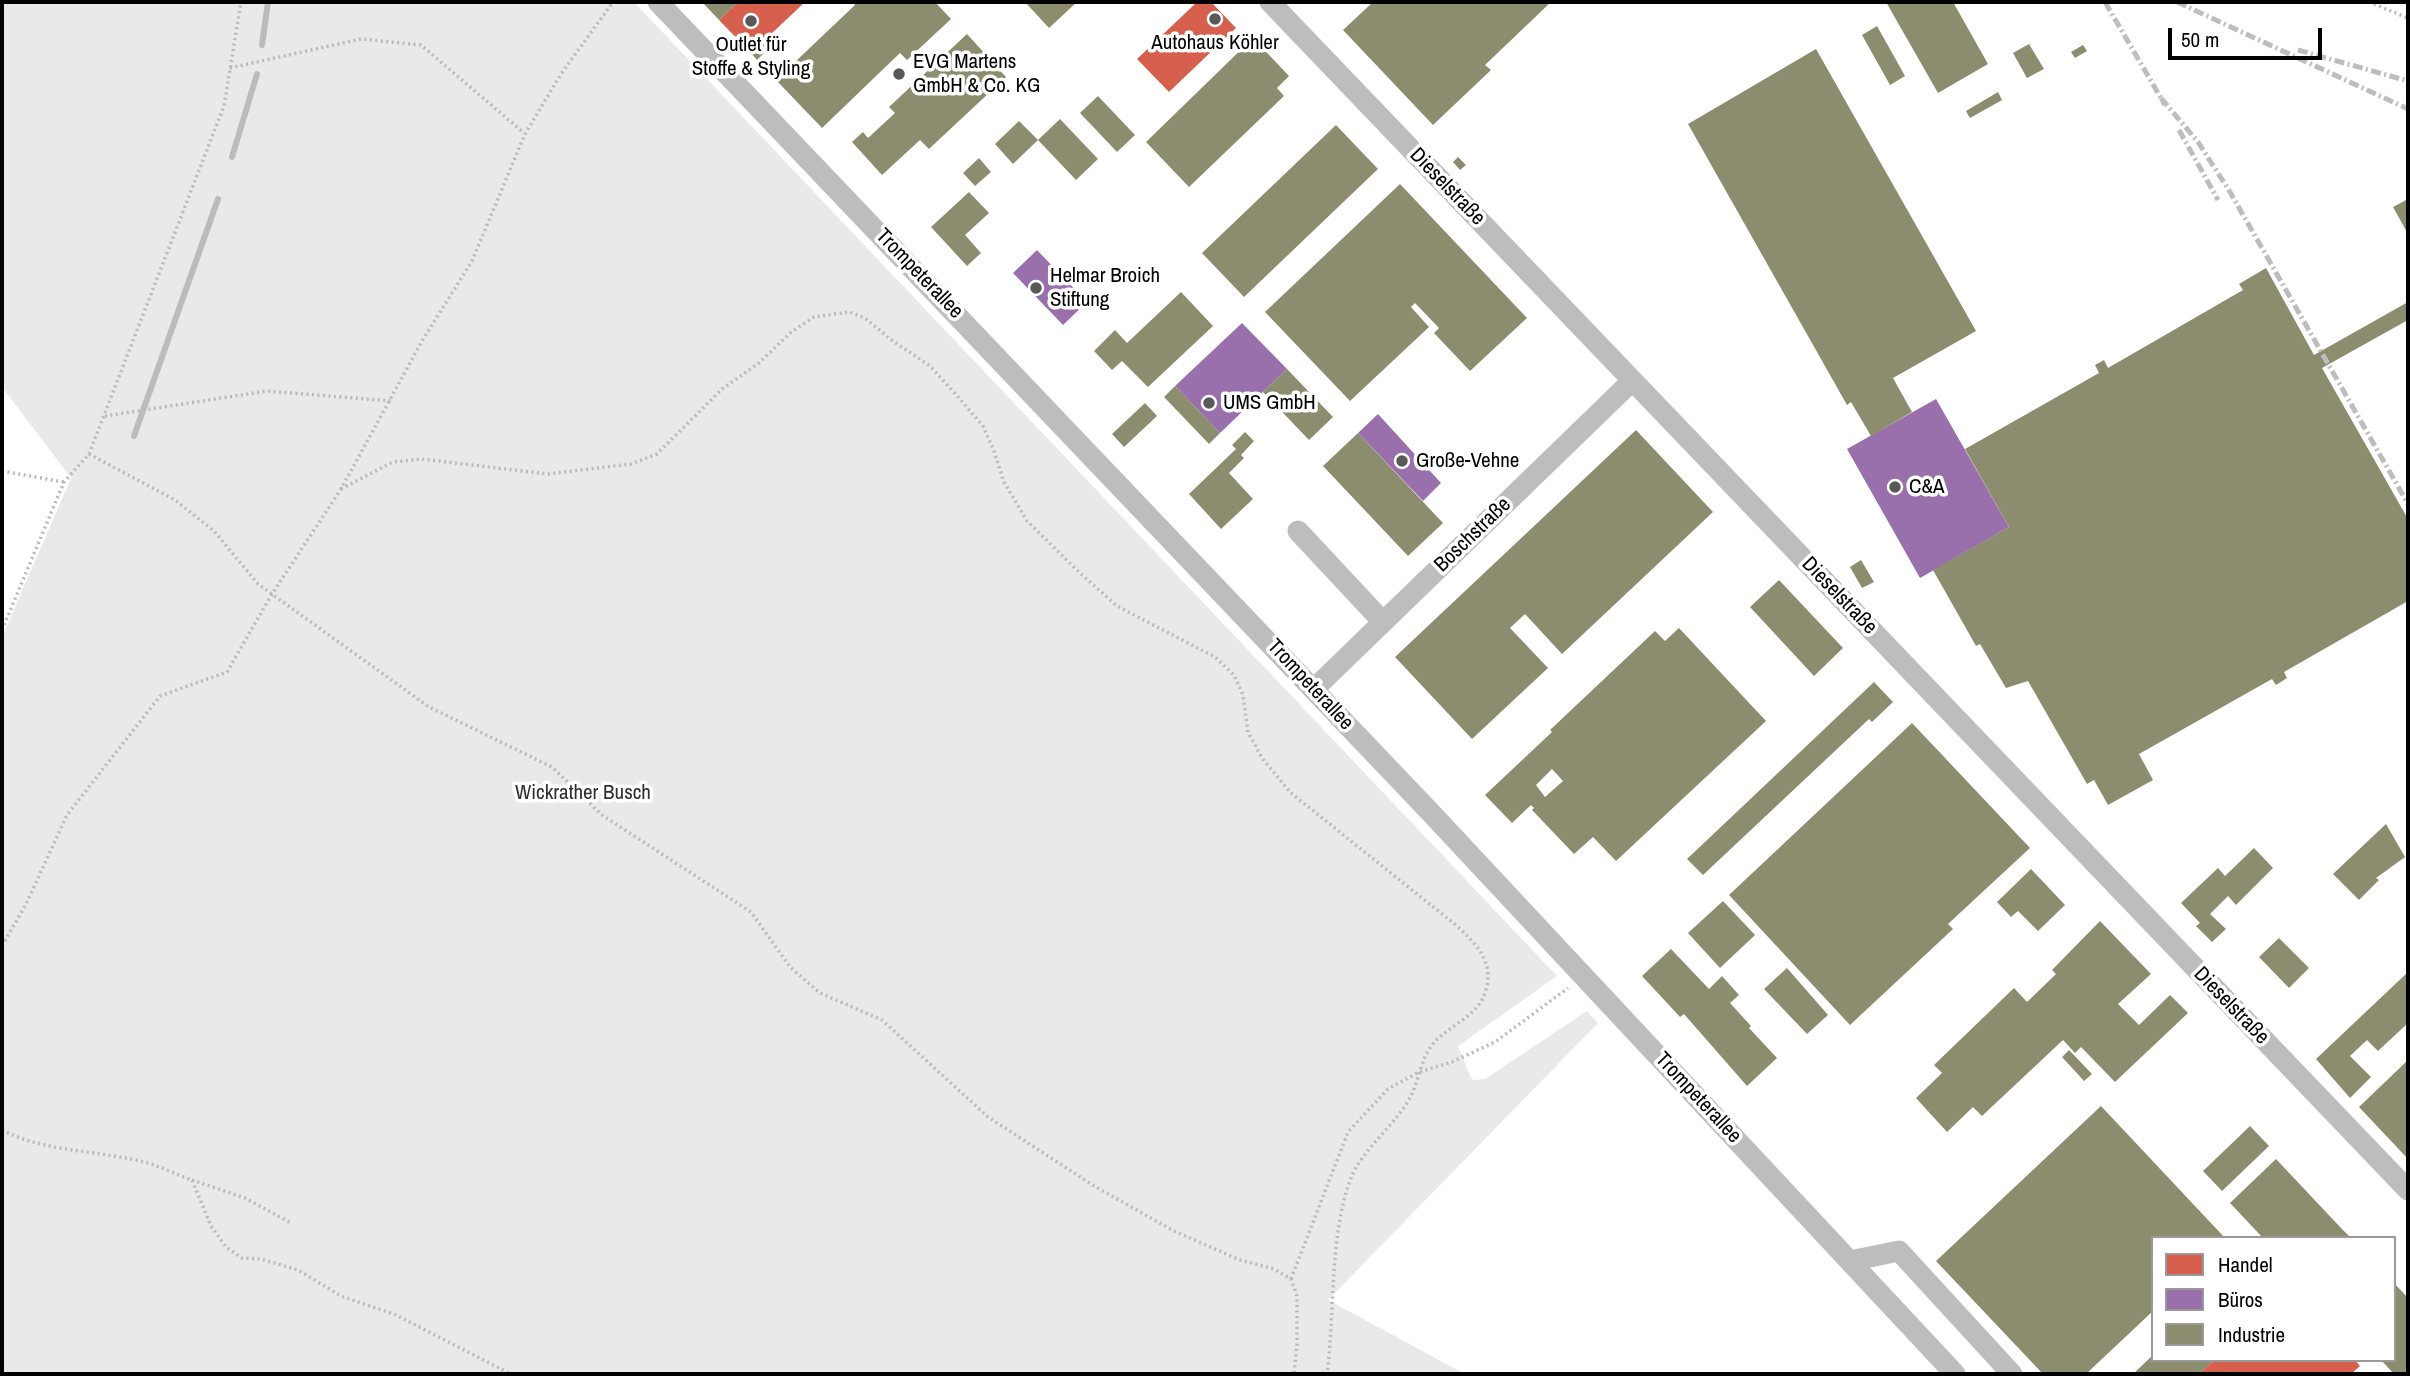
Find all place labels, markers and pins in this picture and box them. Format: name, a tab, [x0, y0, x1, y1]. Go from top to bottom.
marker: Autohaus Köhler	[1207, 11, 1223, 27]
marker: Outlet für Stoffe & Styling	[743, 13, 759, 29]
place label: Autohaus Köhler	[1151, 30, 1279, 56]
place label: Outlet für Stoffe & Styling	[692, 32, 810, 82]
place label: EVG Martens GmbH & Co. KG	[913, 49, 1040, 99]
marker: EVG Martens GmbH & Co. KG	[891, 66, 907, 82]
place label: Helmar Broich Stiftung	[1050, 263, 1160, 313]
marker: Helmar Broich Stiftung	[1028, 280, 1044, 296]
place label: UMS GmbH	[1223, 390, 1316, 416]
marker: UMS GmbH	[1201, 395, 1217, 411]
place label: Große-Vehne	[1416, 448, 1519, 474]
marker: Große-Vehne	[1394, 453, 1410, 469]
place label: C&A	[1909, 474, 1944, 500]
marker: C&A	[1887, 479, 1903, 495]

